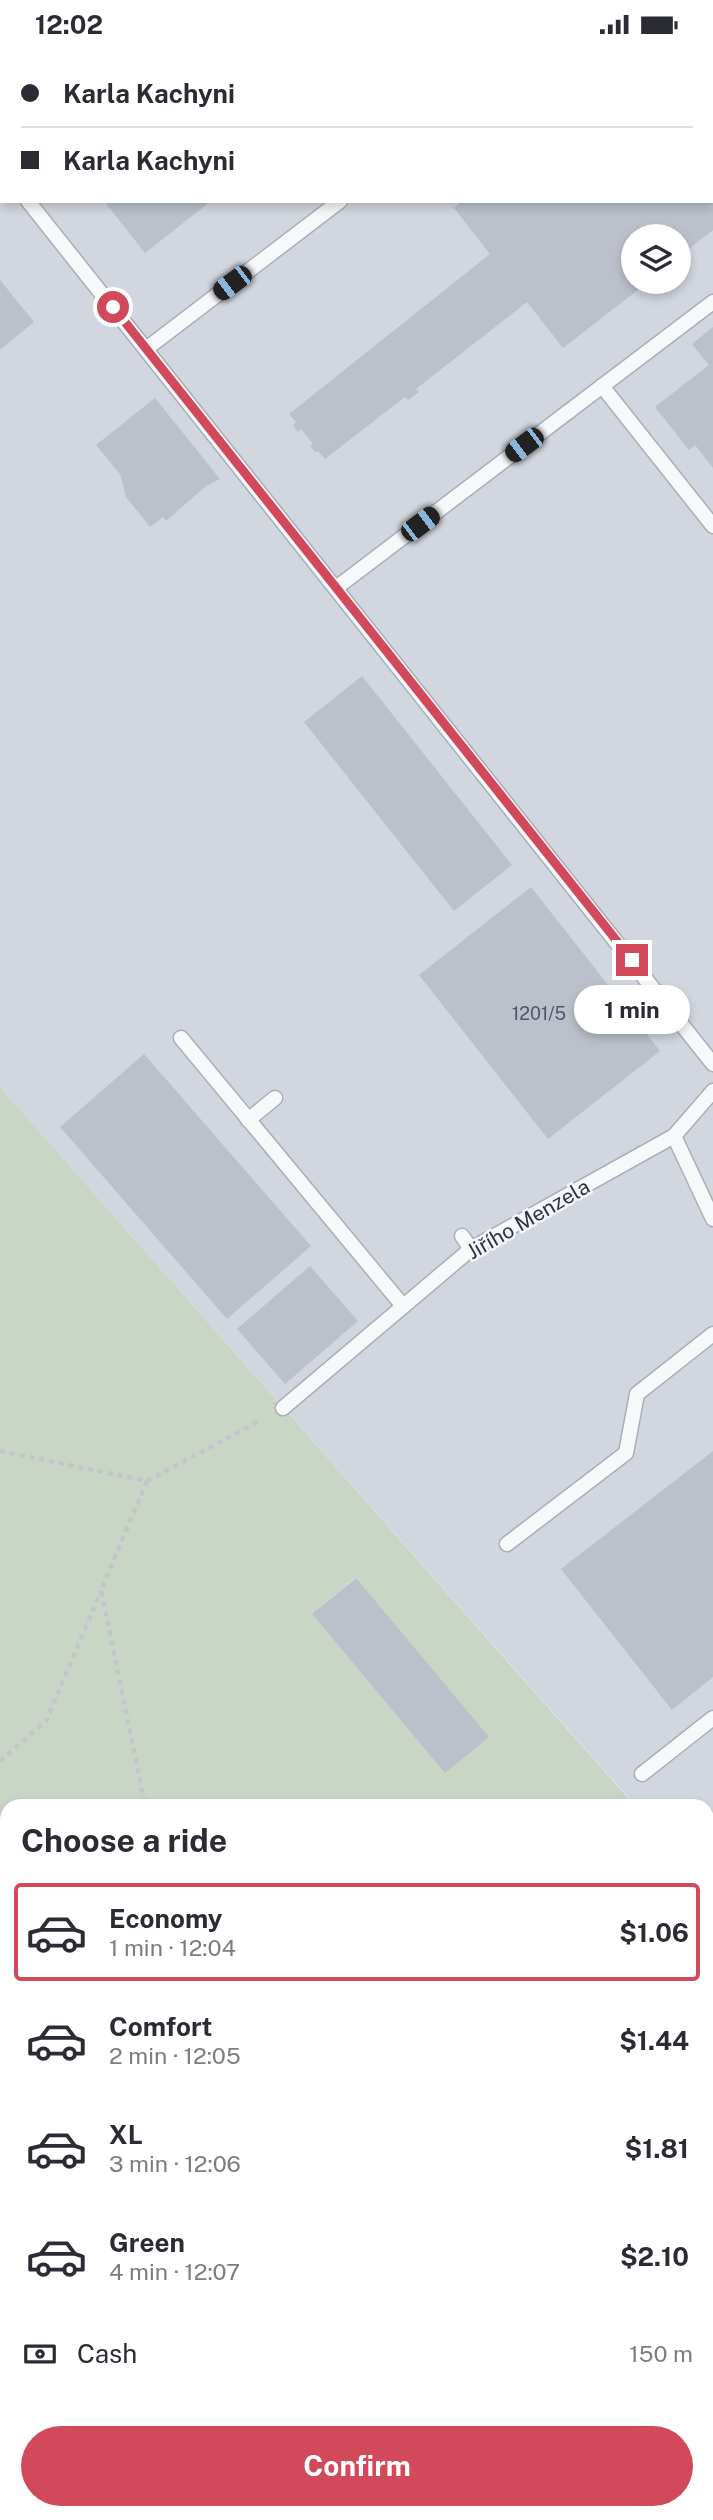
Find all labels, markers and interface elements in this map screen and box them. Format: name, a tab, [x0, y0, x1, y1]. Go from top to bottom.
text: 12:02	[35, 9, 103, 40]
text: Karla Kachyni	[63, 78, 235, 109]
text: Karla Kachyni	[63, 145, 235, 176]
map controls	[621, 224, 691, 294]
button: layers	[621, 224, 691, 294]
car	[209, 262, 256, 304]
route start	[97, 291, 129, 323]
car	[501, 424, 548, 466]
car	[397, 503, 444, 545]
route end	[616, 944, 648, 976]
callout: 1 min	[574, 985, 690, 1033]
text: 1 min	[604, 996, 660, 1023]
house number: 1201/5	[512, 1003, 566, 1024]
street label: Jiřího Menzela	[462, 1174, 594, 1264]
text: Choose a ride	[21, 1822, 227, 1859]
icon: car	[25, 1901, 88, 1964]
text: Economy	[109, 1903, 222, 1934]
text: $1.06	[619, 1917, 689, 1948]
text: 1 min · 12:04	[109, 1934, 236, 1961]
icon: car	[25, 2009, 88, 2072]
text: Comfort	[109, 2011, 212, 2042]
text: $1.44	[619, 2025, 689, 2056]
text: 2 min · 12:05	[109, 2042, 241, 2069]
icon: car	[25, 2117, 88, 2180]
text: XL	[109, 2119, 143, 2150]
text: $1.81	[625, 2133, 689, 2164]
text: 3 min · 12:06	[109, 2150, 241, 2177]
icon: car	[25, 2225, 88, 2288]
text: Green	[109, 2227, 185, 2258]
text: $2.10	[620, 2241, 689, 2272]
text: 4 min · 12:07	[109, 2258, 240, 2285]
icon: cash	[21, 2335, 59, 2373]
text: Cash	[77, 2338, 137, 2369]
text: 150 m	[629, 2340, 693, 2367]
button: Confirm	[21, 2426, 693, 2506]

